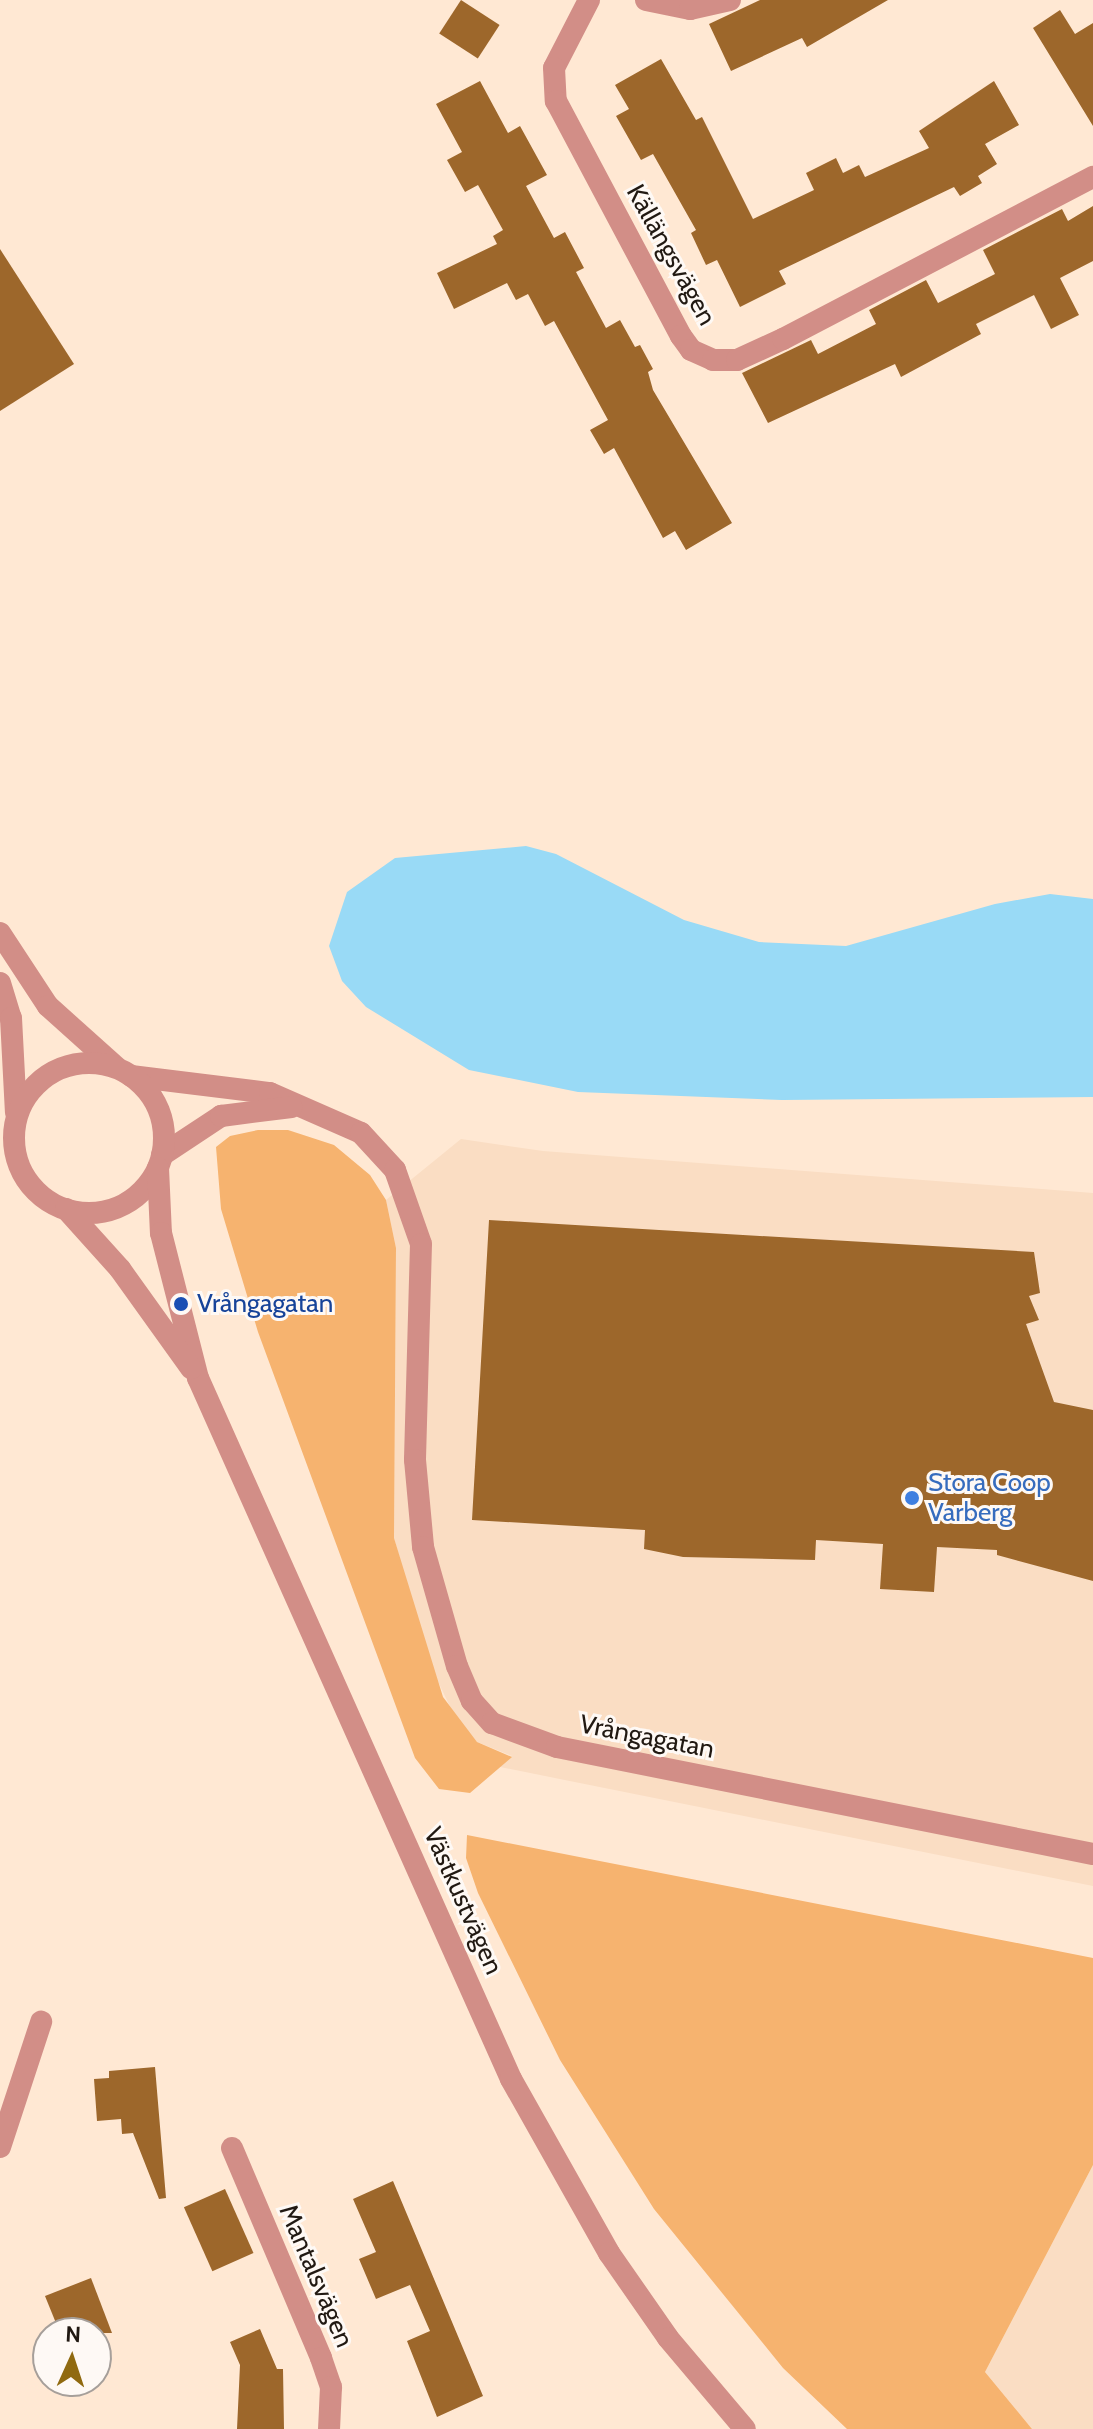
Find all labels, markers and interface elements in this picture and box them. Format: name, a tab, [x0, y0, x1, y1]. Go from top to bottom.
street label: Källängsvägen	[620, 179, 722, 331]
place label: Vrångagatan	[197, 1288, 333, 1320]
marker: Vrångagatan	[172, 1295, 190, 1313]
place label: Stora Coop Varberg	[928, 1467, 1051, 1528]
marker: Stora Coop Varberg	[903, 1489, 921, 1507]
street label: Vrångagatan	[577, 1709, 717, 1765]
street label: Västkustvägen	[417, 1823, 509, 1979]
street label: Mantalsvägen	[272, 2200, 360, 2352]
north arrow	[32, 2317, 112, 2397]
text: N	[65, 2321, 82, 2348]

